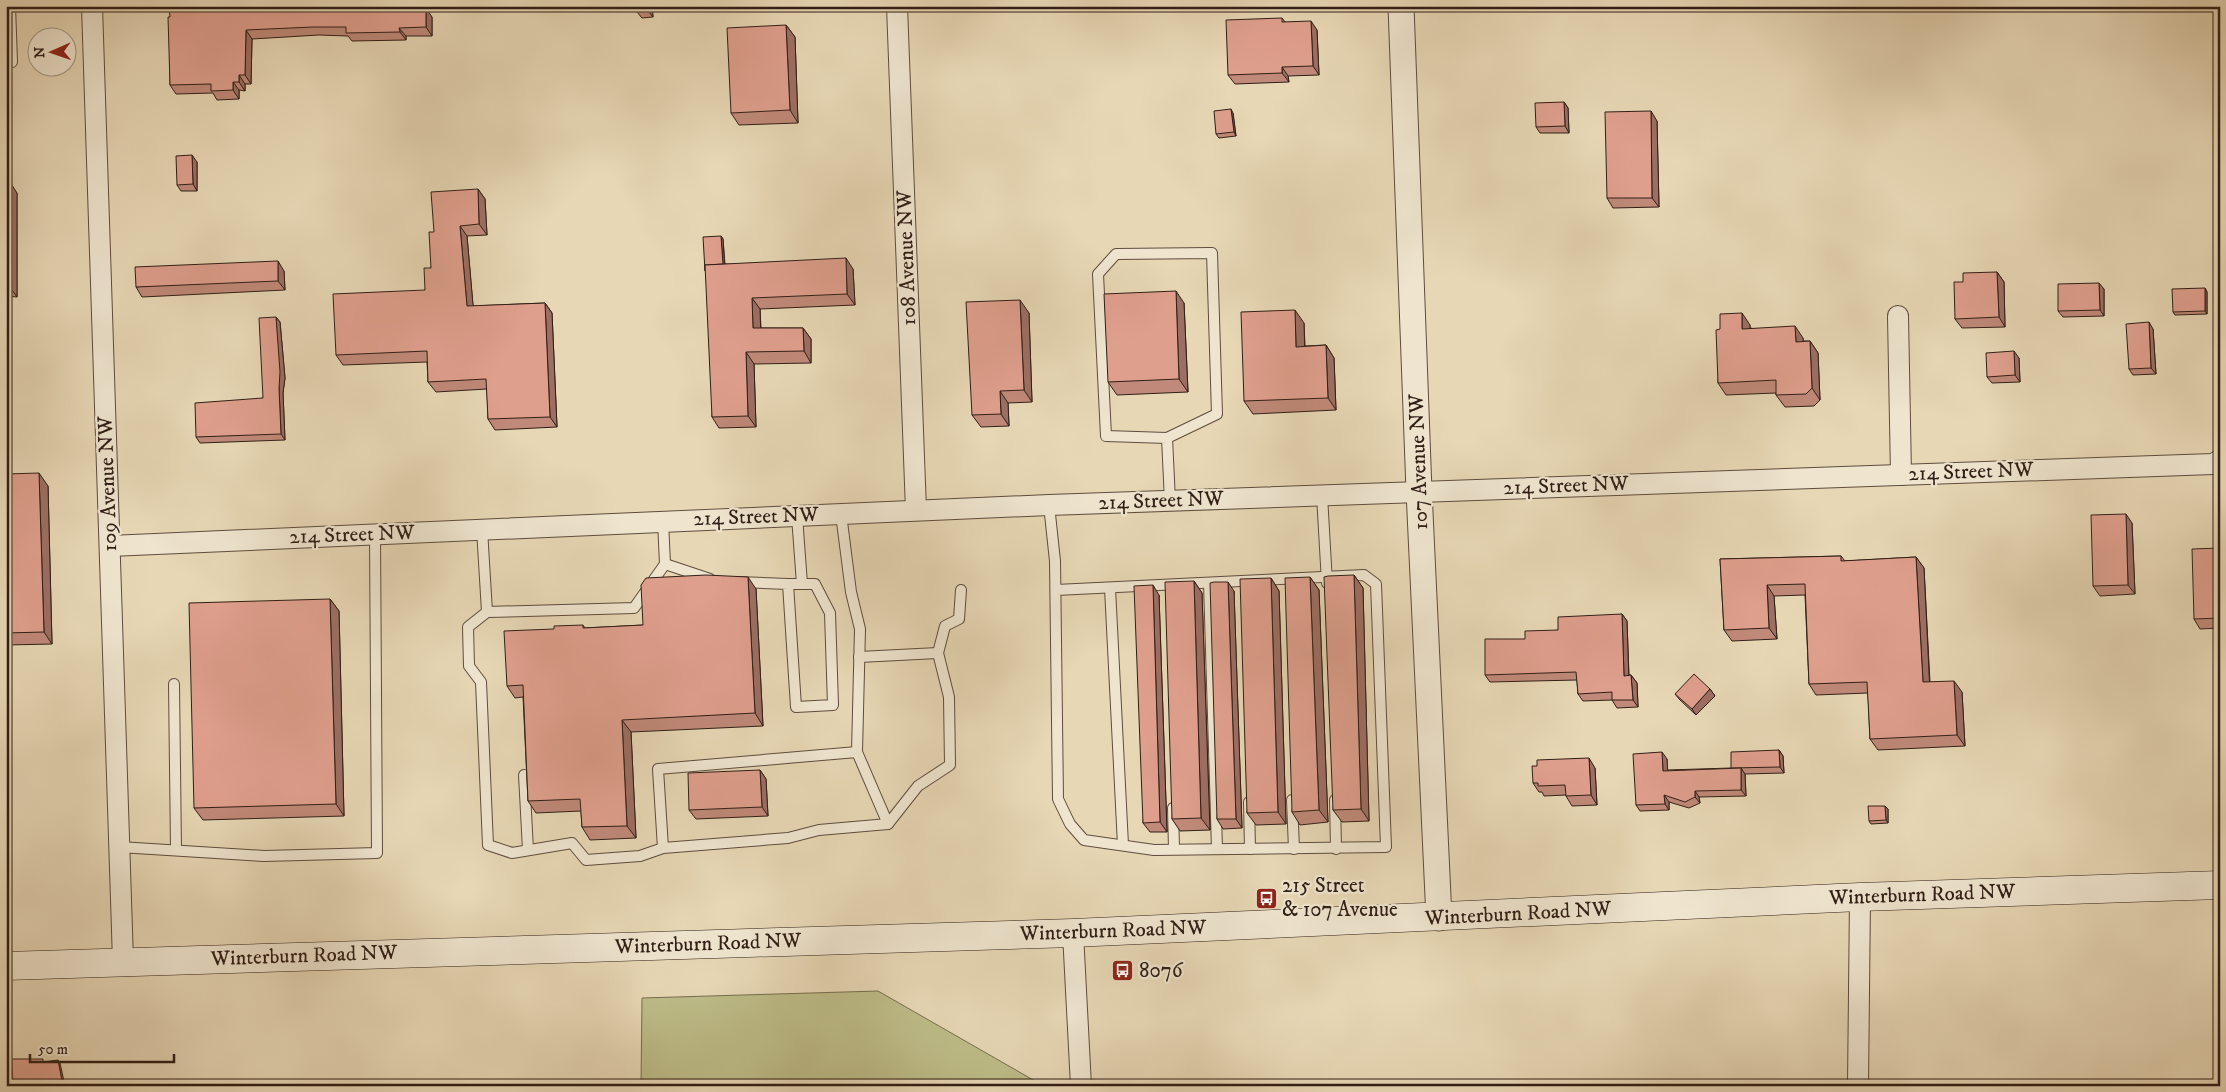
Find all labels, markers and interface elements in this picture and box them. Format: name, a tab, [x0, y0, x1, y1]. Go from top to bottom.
north arrow	[28, 28, 78, 78]
text: N	[31, 46, 49, 58]
street label: 108 Avenue NW	[892, 189, 922, 326]
street label: 107 Avenue NW	[1404, 393, 1434, 530]
street label: 109 Avenue NW	[93, 415, 123, 552]
street label: 214 Street NW	[1908, 457, 2035, 487]
street label: 214 Street NW	[1503, 471, 1630, 501]
street label: 214 Street NW	[1098, 486, 1225, 516]
street label: 214 Street NW	[693, 502, 820, 532]
street label: 214 Street NW	[289, 520, 416, 550]
place label: 215 Street & 107 Avenue	[1282, 873, 1398, 923]
street label: Winterburn Road NW	[1827, 879, 2016, 911]
bus stop icon: 215 Street & 107 Avenue	[1254, 886, 1278, 910]
street label: Winterburn Road NW	[1423, 896, 1613, 932]
street label: Winterburn Road NW	[1018, 915, 1207, 947]
street label: Winterburn Road NW	[613, 928, 802, 960]
street label: Winterburn Road NW	[209, 940, 398, 972]
place label: 8076	[1139, 958, 1184, 984]
bus stop icon: 8076	[1111, 959, 1135, 983]
scale bar	[30, 1032, 174, 1064]
text: 50 m	[38, 1040, 68, 1059]

